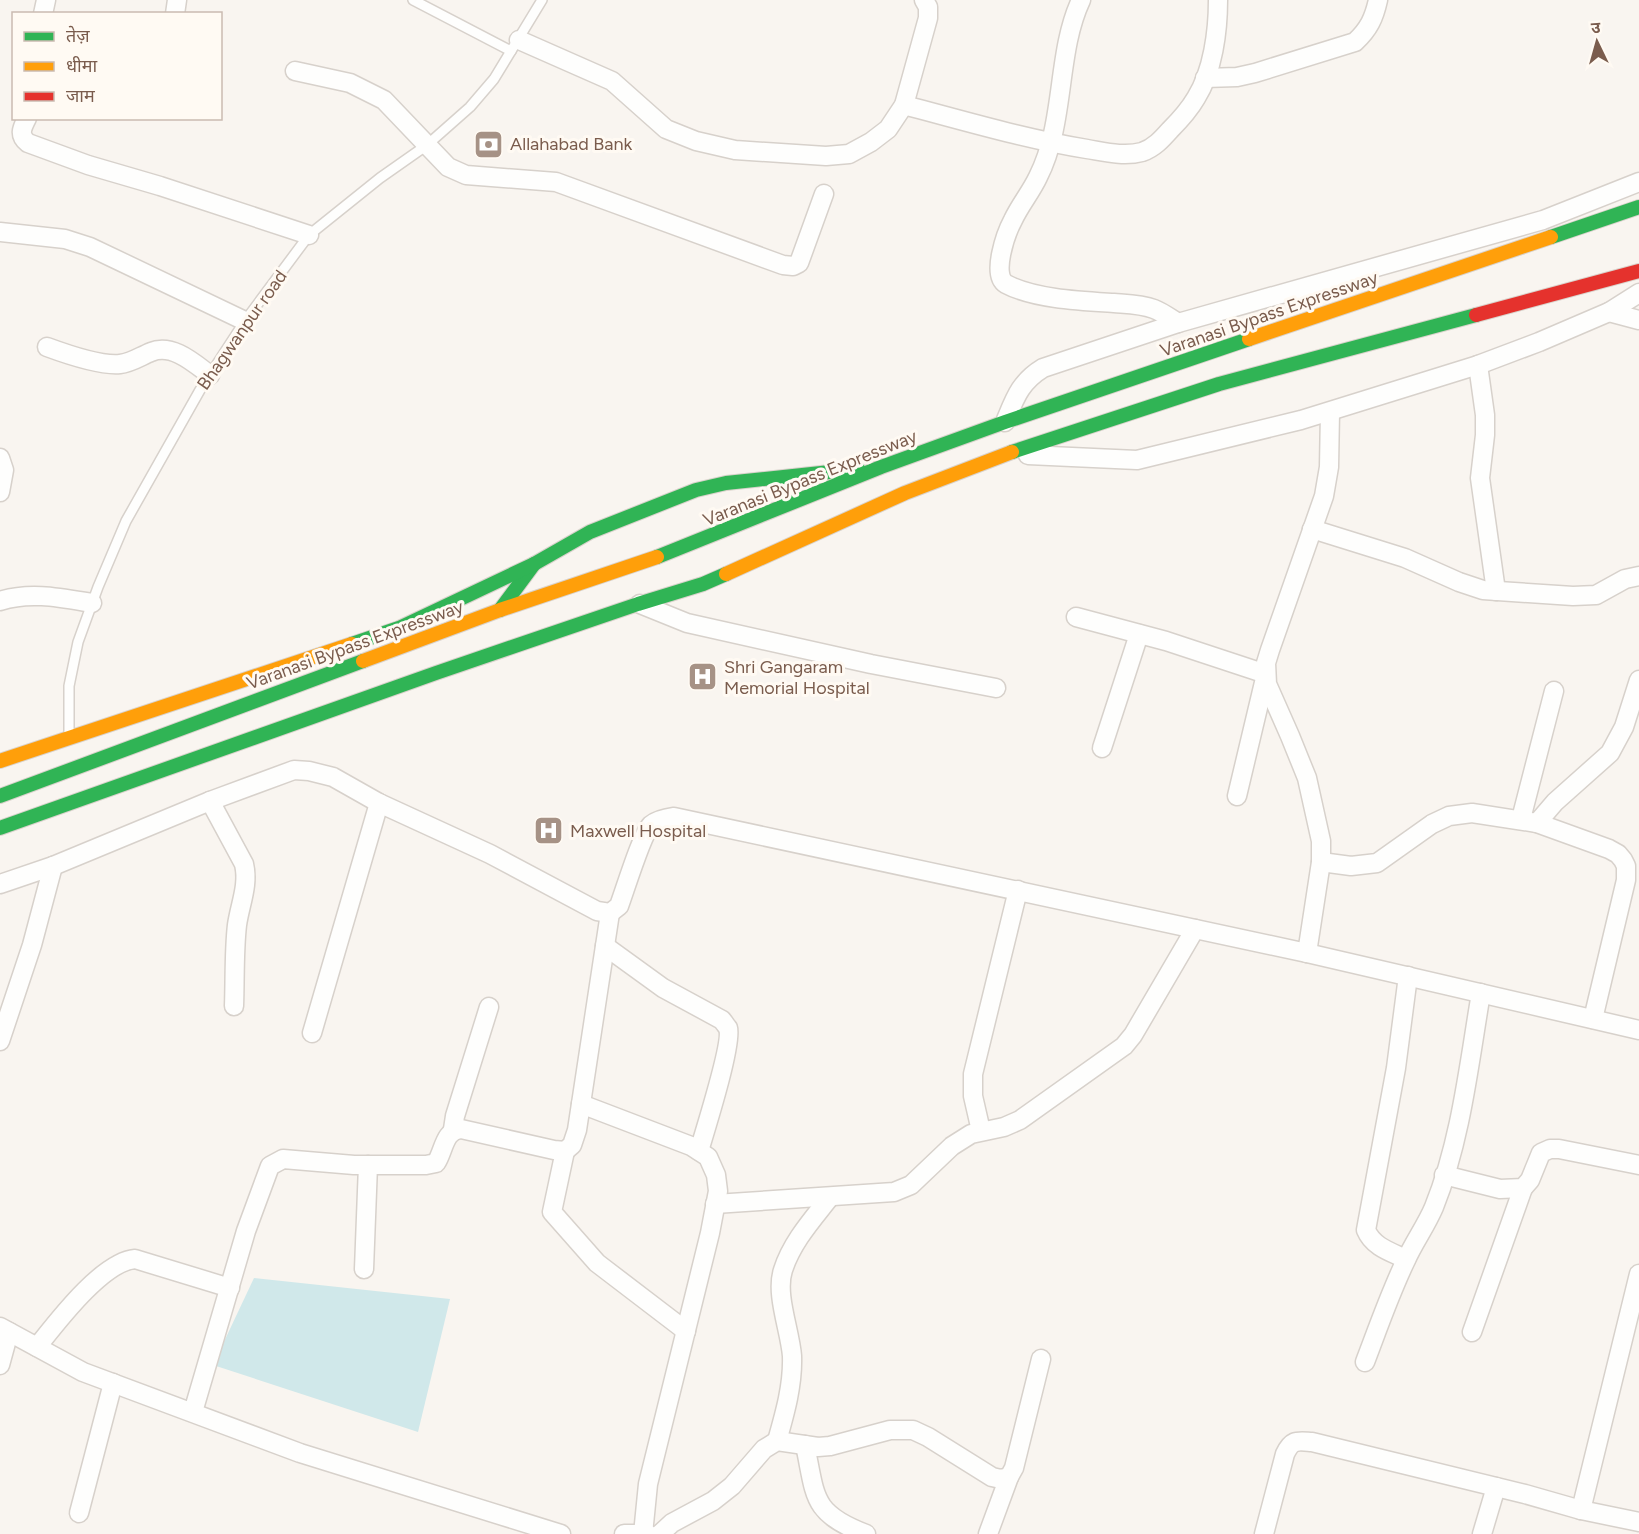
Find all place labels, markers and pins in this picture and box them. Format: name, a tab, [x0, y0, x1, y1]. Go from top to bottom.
bank icon: Allahabad Bank	[473, 128, 505, 160]
place label: Allahabad Bank	[510, 133, 632, 155]
place label: Shri Gangaram Memorial Hospital	[724, 656, 870, 699]
hospital icon: Shri Gangaram Memorial Hospital	[687, 661, 719, 693]
hospital icon: Maxwell Hospital	[533, 815, 565, 847]
place label: Maxwell Hospital	[570, 820, 706, 842]

